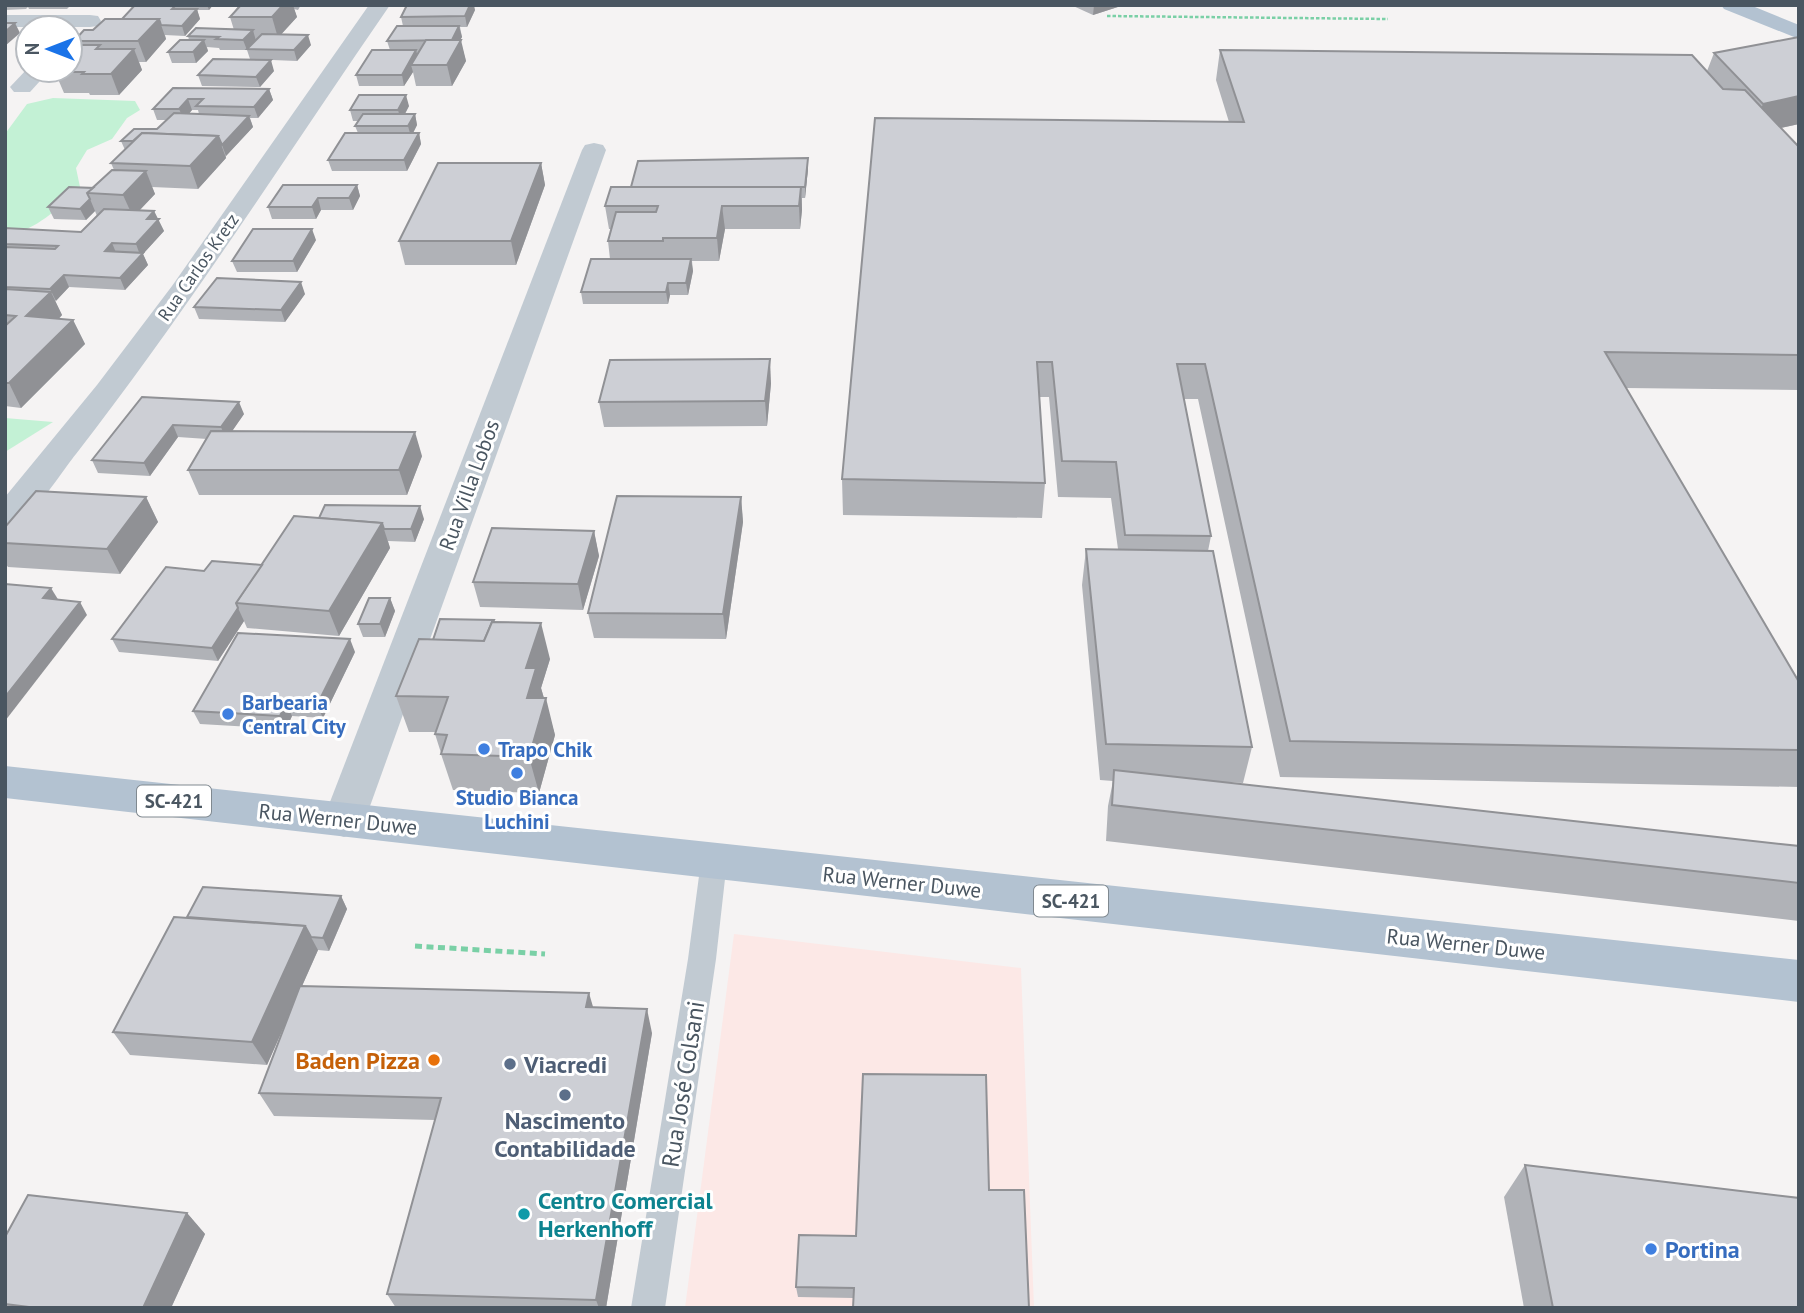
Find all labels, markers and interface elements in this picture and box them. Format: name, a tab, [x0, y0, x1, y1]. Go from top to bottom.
north arrow	[14, 14, 84, 84]
text: N	[20, 43, 44, 55]
street label: Rua Carlos Kretz	[152, 209, 244, 325]
street label: Rua Villa Lobos	[433, 416, 505, 554]
place label: Barbearia Central City	[242, 689, 347, 740]
marker: Barbearia Central City	[220, 706, 236, 722]
place label: Trapo Chik	[498, 736, 593, 763]
marker: Trapo Chik	[476, 741, 492, 757]
marker: Studio Bianca Luchini	[509, 765, 525, 781]
place label: Studio Bianca Luchini	[456, 784, 578, 835]
road number: SC-421	[137, 786, 211, 816]
street label: Rua Werner Duwe	[257, 797, 419, 841]
street label: Rua Werner Duwe	[821, 860, 983, 904]
road number: SC-421	[1034, 886, 1108, 917]
street label: Rua Werner Duwe	[1385, 922, 1547, 966]
street label: Rua José Colsani	[655, 999, 711, 1169]
place label: Baden Pizza	[296, 1045, 420, 1076]
place label: Viacredi	[523, 1049, 607, 1080]
marker: Baden Pizza	[426, 1052, 442, 1068]
marker: Viacredi	[502, 1056, 518, 1072]
marker: Nascimento Contabilidade	[557, 1087, 573, 1103]
place label: Nascimento Contabilidade	[494, 1105, 636, 1164]
place label: Centro Comercial Herkenhoff	[538, 1185, 713, 1244]
marker: Centro Comercial Herkenhoff	[516, 1206, 532, 1222]
place label: Portina	[1665, 1234, 1740, 1265]
marker: Portina	[1643, 1241, 1659, 1257]

